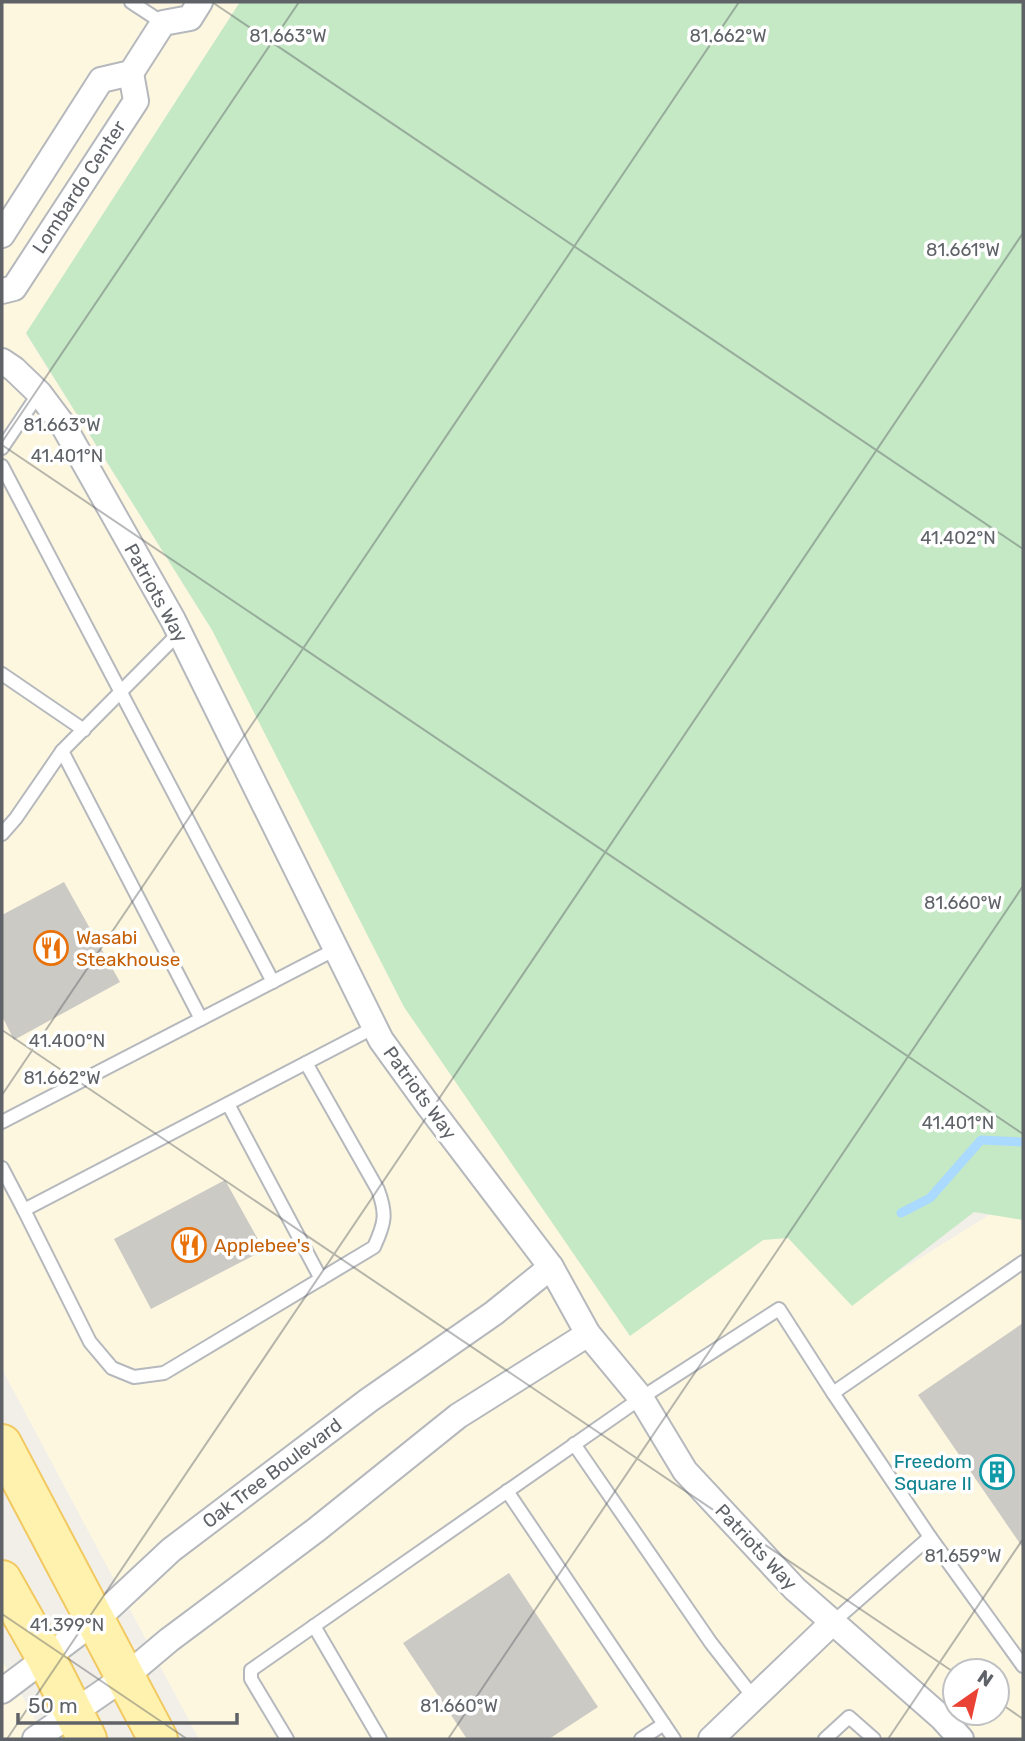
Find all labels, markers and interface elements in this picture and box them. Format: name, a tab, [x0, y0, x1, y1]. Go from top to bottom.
text: 81.663°W	[249, 25, 327, 47]
text: 81.662°W	[689, 25, 767, 47]
street label: Lombardo Center	[27, 116, 131, 258]
text: 81.661°W	[926, 239, 1000, 261]
text: 81.663°W	[23, 414, 101, 436]
text: 41.401°N	[31, 445, 103, 467]
text: 41.402°N	[920, 527, 996, 549]
street label: Patriots Way	[119, 540, 193, 646]
text: 81.660°W	[924, 892, 1002, 914]
place label: Wasabi Steakhouse	[76, 926, 180, 971]
restaurant icon: Wasabi Steakhouse	[32, 929, 70, 967]
text: 41.400°N	[29, 1030, 105, 1052]
street label: Patriots Way	[379, 1042, 461, 1144]
text: 81.662°W	[23, 1067, 101, 1089]
text: 41.401°N	[922, 1112, 994, 1134]
restaurant icon: Applebee's	[170, 1226, 208, 1264]
place label: Applebee's	[214, 1234, 310, 1257]
street label: Oak Tree Boulevard	[198, 1413, 346, 1533]
place label: Freedom Square II	[894, 1450, 972, 1495]
building icon: Freedom Square II	[978, 1453, 1016, 1491]
street label: Patriots Way	[710, 1499, 802, 1595]
text: 81.659°W	[924, 1545, 1002, 1567]
text: 41.399°N	[30, 1614, 104, 1636]
north arrow	[941, 1657, 1011, 1727]
text: N	[973, 1665, 997, 1692]
scale bar	[18, 1682, 236, 1726]
text: 50 m	[28, 1693, 78, 1718]
text: 81.660°W	[420, 1695, 498, 1717]

